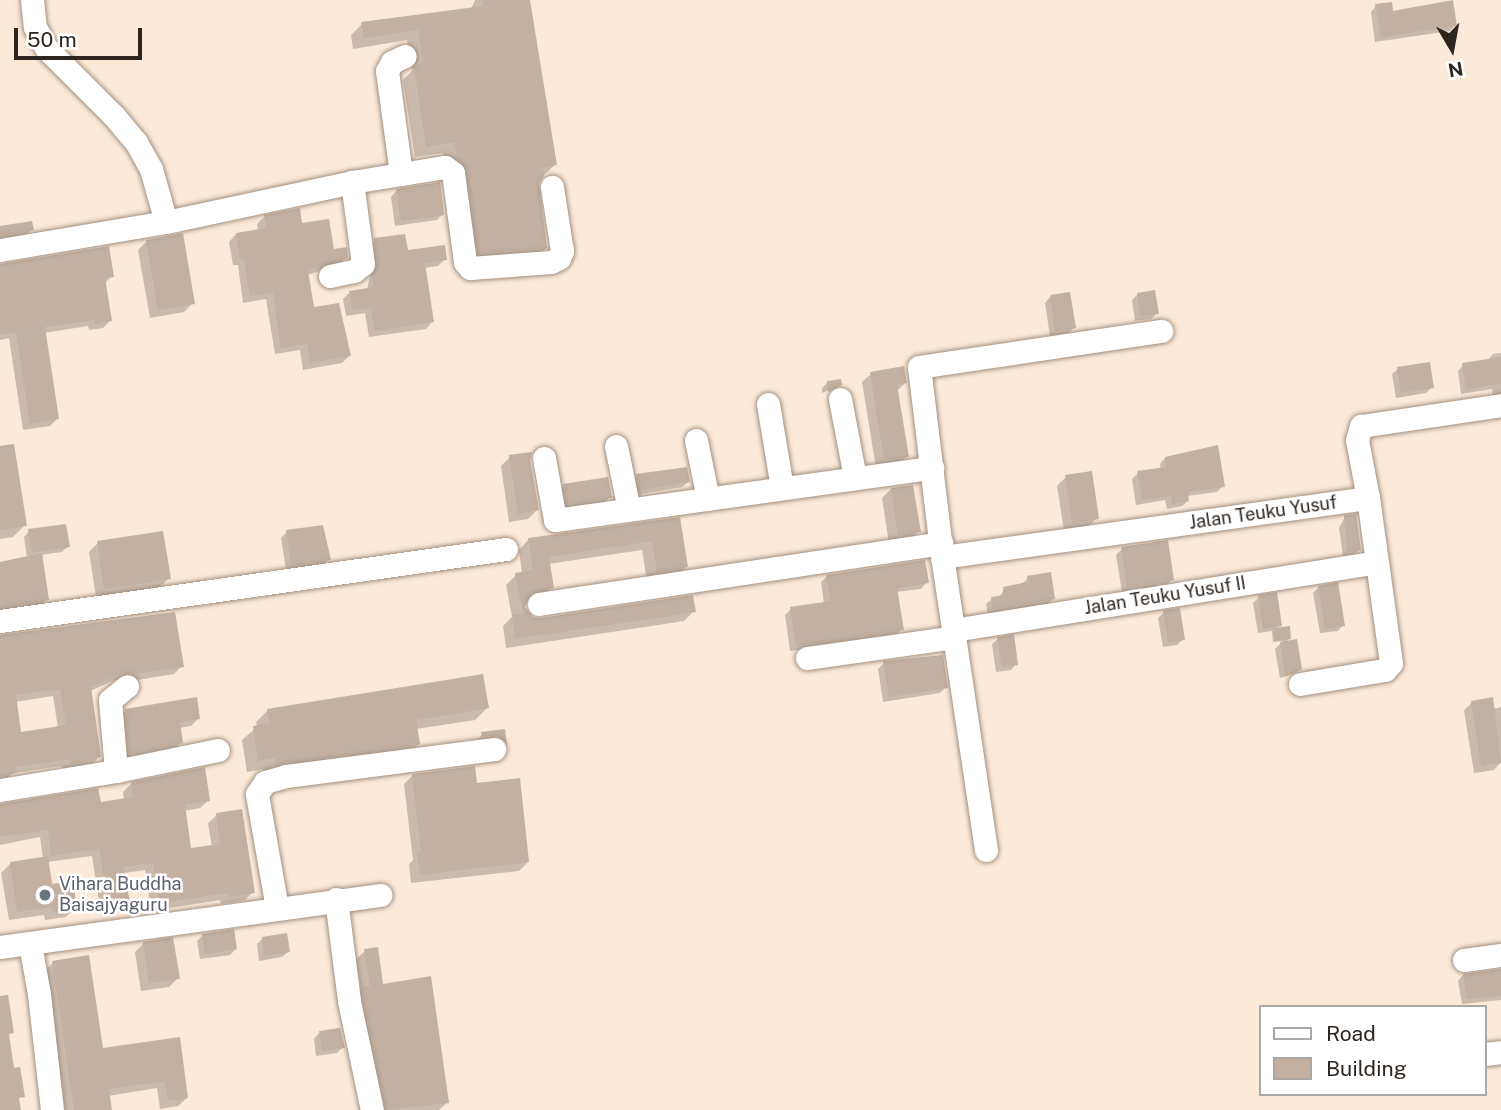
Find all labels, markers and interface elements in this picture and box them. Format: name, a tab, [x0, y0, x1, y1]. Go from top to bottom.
scale bar	[18, 14, 145, 58]
north arrow	[1417, 14, 1487, 84]
text: 50 m	[27, 27, 77, 52]
text: N	[1446, 58, 1465, 82]
street label: Jalan Teuku Yusuf	[1188, 492, 1338, 534]
street label: Jalan Teuku Yusuf II	[1082, 573, 1248, 619]
place label: Vihara Buddha Baisajyaguru	[59, 874, 181, 917]
marker: Vihara Buddha Baisajyaguru	[37, 887, 53, 903]
legend	[1260, 1005, 1487, 1096]
text: Road	[1326, 1021, 1376, 1046]
text: Building	[1326, 1056, 1407, 1081]

